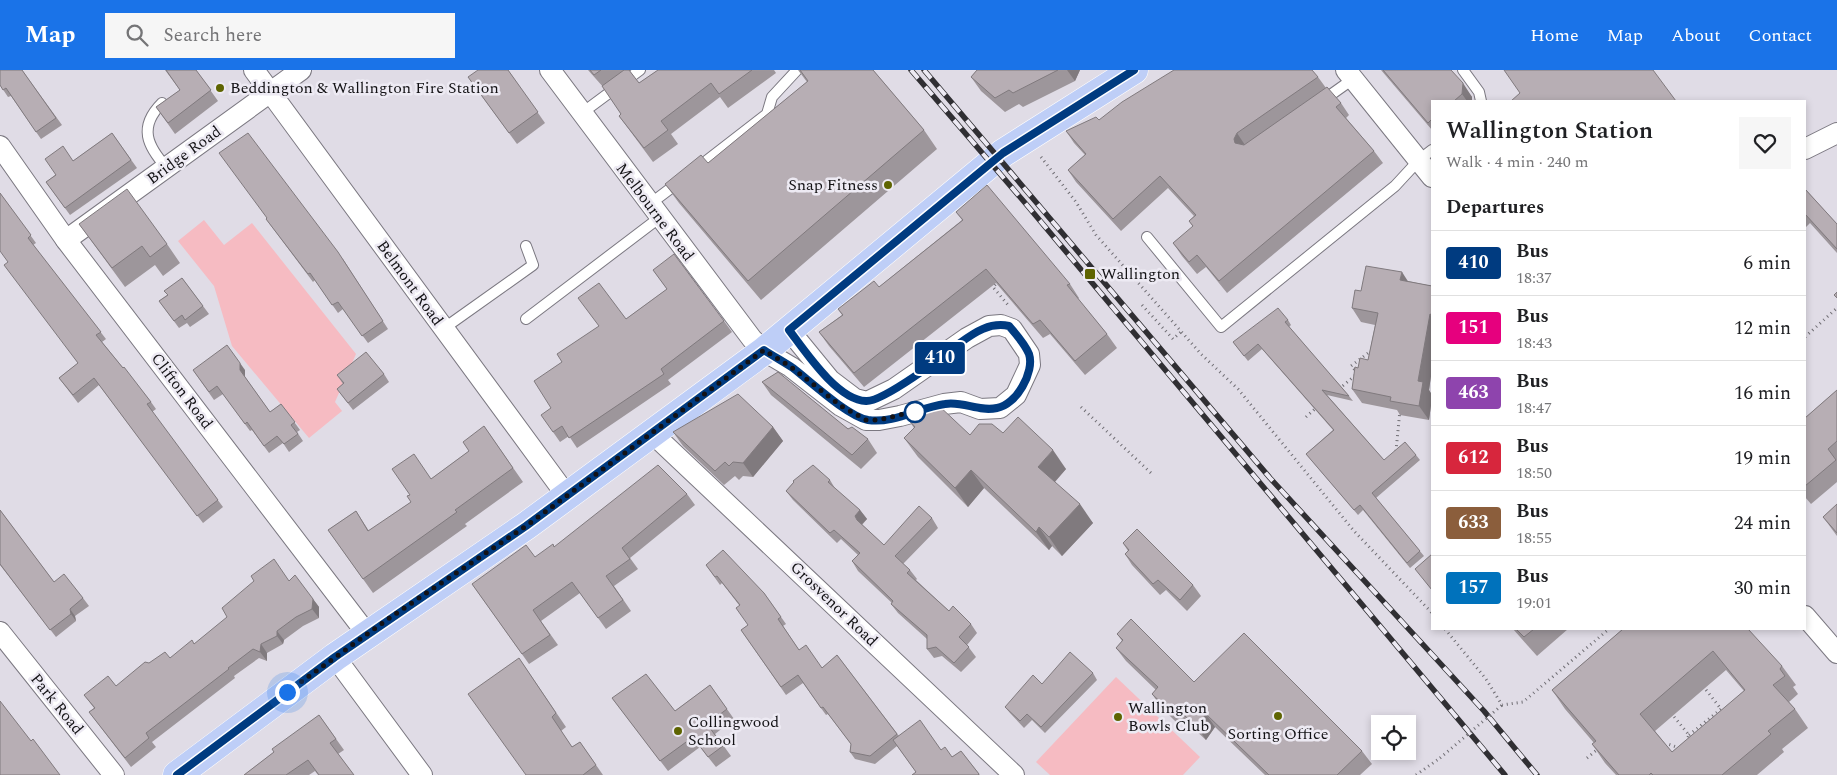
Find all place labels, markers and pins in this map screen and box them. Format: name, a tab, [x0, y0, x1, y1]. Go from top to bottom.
place label: Beddington & Wallington Fire Station	[230, 76, 499, 100]
marker: Beddington & Wallington Fire Station	[214, 82, 226, 94]
place label: Snap Fitness	[788, 173, 878, 197]
marker: Snap Fitness	[882, 179, 894, 191]
place label: Wallington	[1101, 262, 1180, 286]
marker: Wallington	[1083, 267, 1097, 281]
unlabelled marker	[904, 401, 926, 423]
place label: Wallington Bowls Club	[1128, 696, 1209, 738]
place label: Collingwood School	[688, 710, 779, 752]
marker: Sorting Office	[1272, 710, 1284, 722]
marker: Wallington Bowls Club	[1112, 711, 1124, 723]
place label: Sorting Office	[1228, 722, 1328, 746]
marker: Collingwood School	[672, 725, 684, 737]

